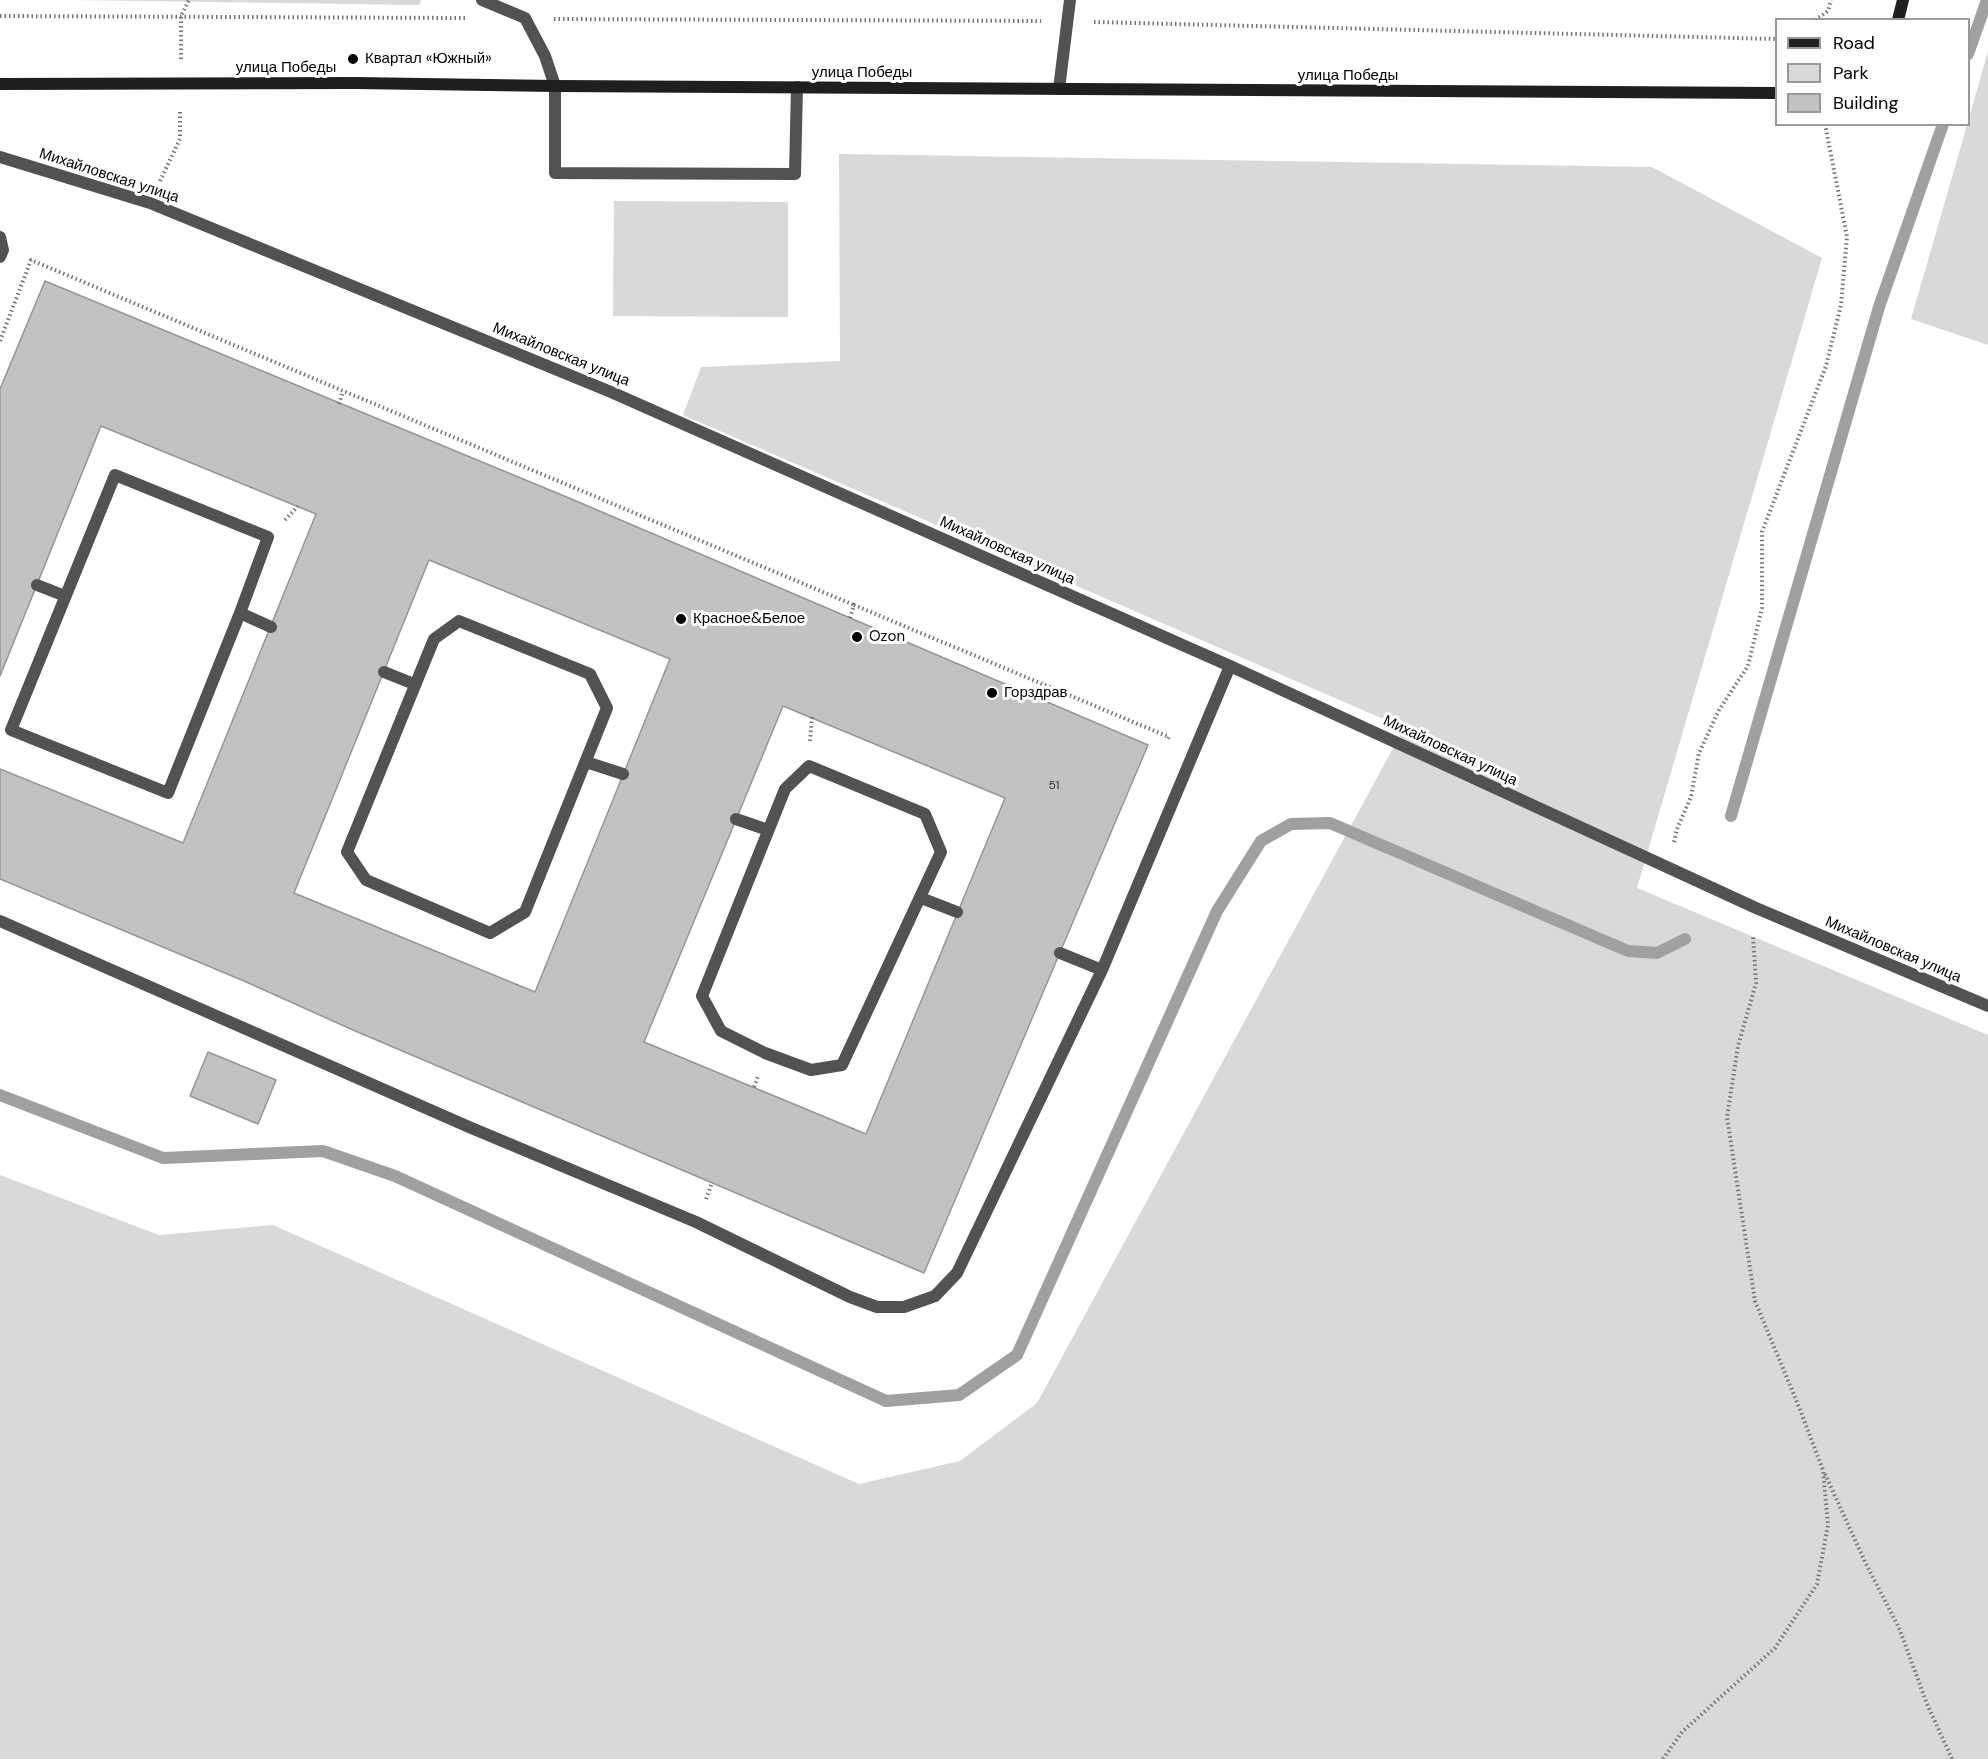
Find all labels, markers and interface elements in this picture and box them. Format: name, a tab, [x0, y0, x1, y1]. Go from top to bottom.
legend	[1775, 18, 1970, 126]
text: Road	[1833, 31, 1875, 55]
place label: Квартал «Южный»	[365, 50, 492, 68]
marker: Квартал «Южный»	[346, 52, 360, 66]
street label: улица Победы	[236, 59, 336, 77]
text: Park	[1833, 61, 1869, 85]
street label: улица Победы	[812, 64, 912, 82]
street label: улица Победы	[1298, 67, 1398, 85]
text: Building	[1833, 91, 1898, 115]
street label: Михайловская улица	[37, 145, 181, 207]
street label: Михайловская улица	[490, 319, 632, 391]
street label: Михайловская улица	[937, 513, 1077, 589]
place label: Красное&Белое	[693, 610, 805, 628]
marker: Красное&Белое	[674, 612, 688, 626]
place label: Ozon	[869, 628, 905, 646]
marker: Ozon	[850, 630, 864, 644]
place label: Горздрав	[1004, 684, 1068, 702]
marker: Горздрав	[985, 686, 999, 700]
street label: Михайловская улица	[1380, 712, 1520, 790]
house number: 51	[1048, 779, 1060, 793]
street label: Михайловская улица	[1822, 913, 1964, 987]

